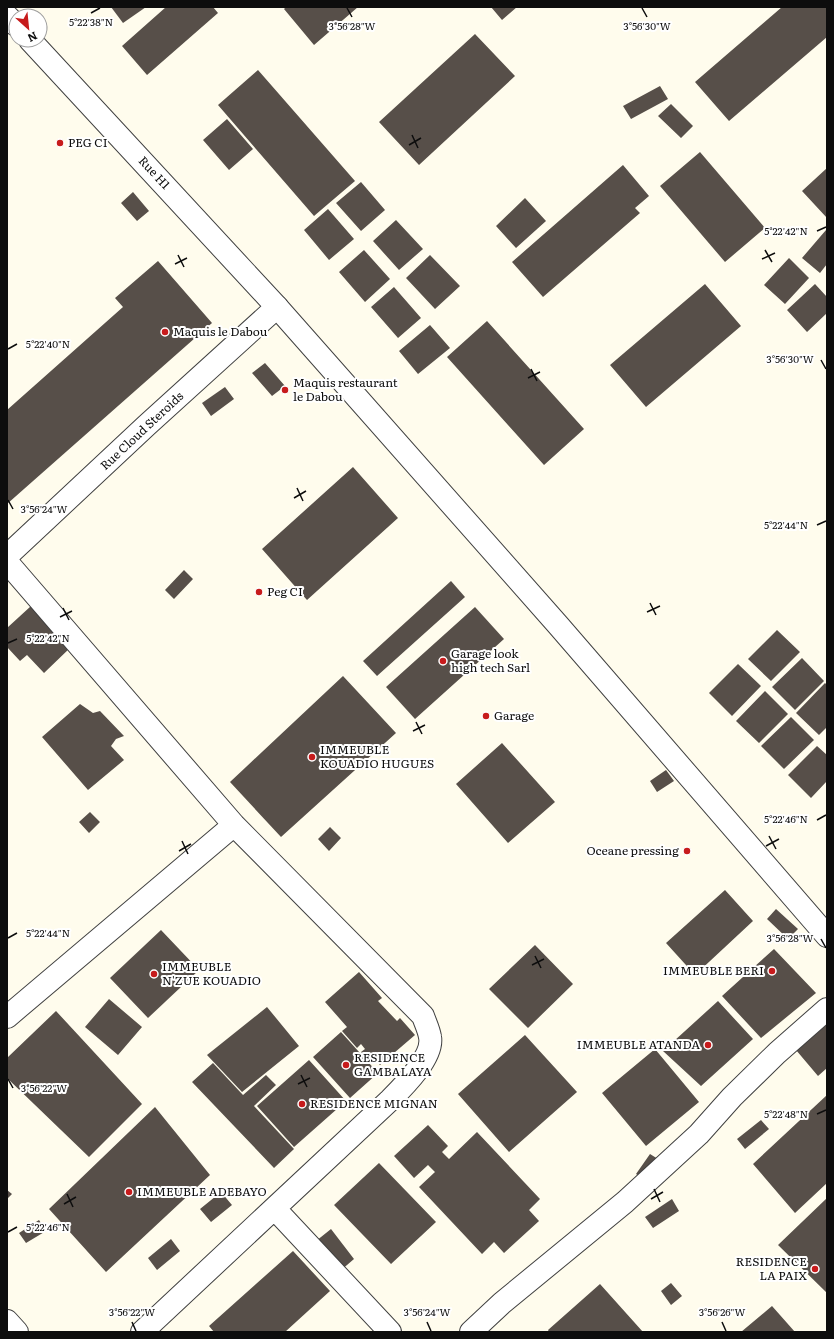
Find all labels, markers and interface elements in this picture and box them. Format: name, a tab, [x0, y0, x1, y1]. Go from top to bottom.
north arrow	[8, 8, 48, 48]
text: 5°22'38"N	[69, 14, 113, 29]
text: 3°56'28"W	[329, 18, 376, 33]
text: 3°56'30"W	[623, 18, 671, 33]
text: N	[25, 29, 41, 47]
place label: PEG CI	[68, 133, 108, 151]
marker: PEG CI	[55, 138, 65, 148]
street label: Rue H1	[135, 152, 175, 193]
text: 5°22'42"N	[764, 223, 808, 238]
place label: Maquis le Dabou	[173, 322, 268, 340]
marker: Maquis le Dabou	[160, 327, 170, 337]
text: 5°22'40"N	[26, 336, 70, 351]
text: 3°56'30"W	[766, 351, 814, 366]
place label: Maquis restaurant le Dabou	[293, 373, 398, 405]
marker: Maquis restaurant le Dabou	[280, 385, 290, 395]
street label: Rue Cloud Steroids	[96, 386, 187, 474]
text: 3°56'24"W	[21, 501, 68, 516]
text: 5°22'44"N	[764, 517, 808, 532]
place label: Peg CI	[267, 582, 303, 600]
marker: Peg CI	[254, 587, 264, 597]
text: 5°22'42"N	[26, 630, 70, 645]
place label: Garage look high tech Sarl	[451, 644, 530, 676]
marker: Garage look high tech Sarl	[438, 656, 448, 666]
place label: Garage	[494, 706, 534, 724]
marker: Garage	[481, 711, 491, 721]
place label: IMMEUBLE KOUADIO HUGUES	[320, 740, 434, 772]
marker: IMMEUBLE KOUADIO HUGUES	[307, 752, 317, 762]
text: 5°22'46"N	[764, 811, 808, 826]
place label: Oceane pressing	[587, 841, 679, 859]
marker: Oceane pressing	[682, 846, 692, 856]
text: 5°22'44"N	[26, 925, 70, 940]
text: 3°56'28"W	[767, 930, 814, 945]
place label: IMMEUBLE N'ZUE KOUADIO	[162, 957, 261, 989]
place label: IMMEUBLE BERI	[663, 961, 764, 979]
marker: IMMEUBLE BERI	[767, 966, 777, 976]
marker: IMMEUBLE N'ZUE KOUADIO	[149, 969, 159, 979]
place label: IMMEUBLE ATANDA	[577, 1035, 700, 1053]
marker: IMMEUBLE ATANDA	[703, 1040, 713, 1050]
place label: RESIDENCE GAMBALAYA	[354, 1048, 432, 1080]
marker: RESIDENCE GAMBALAYA	[341, 1060, 351, 1070]
text: 3°56'22"W	[21, 1080, 67, 1095]
place label: RESIDENCE MIGNAN	[310, 1094, 438, 1112]
marker: RESIDENCE MIGNAN	[297, 1099, 307, 1109]
text: 5°22'48"N	[764, 1106, 808, 1121]
place label: IMMEUBLE ADEBAYO	[137, 1182, 267, 1200]
marker: IMMEUBLE ADEBAYO	[124, 1187, 134, 1197]
text: 5°22'46"N	[26, 1219, 70, 1234]
place label: RESIDENCE LA PAIX	[736, 1252, 808, 1284]
marker: RESIDENCE LA PAIX	[810, 1264, 820, 1274]
text: 3°56'22"W	[109, 1304, 155, 1319]
text: 3°56'24"W	[404, 1304, 451, 1319]
text: 3°56'26"W	[699, 1304, 745, 1319]

